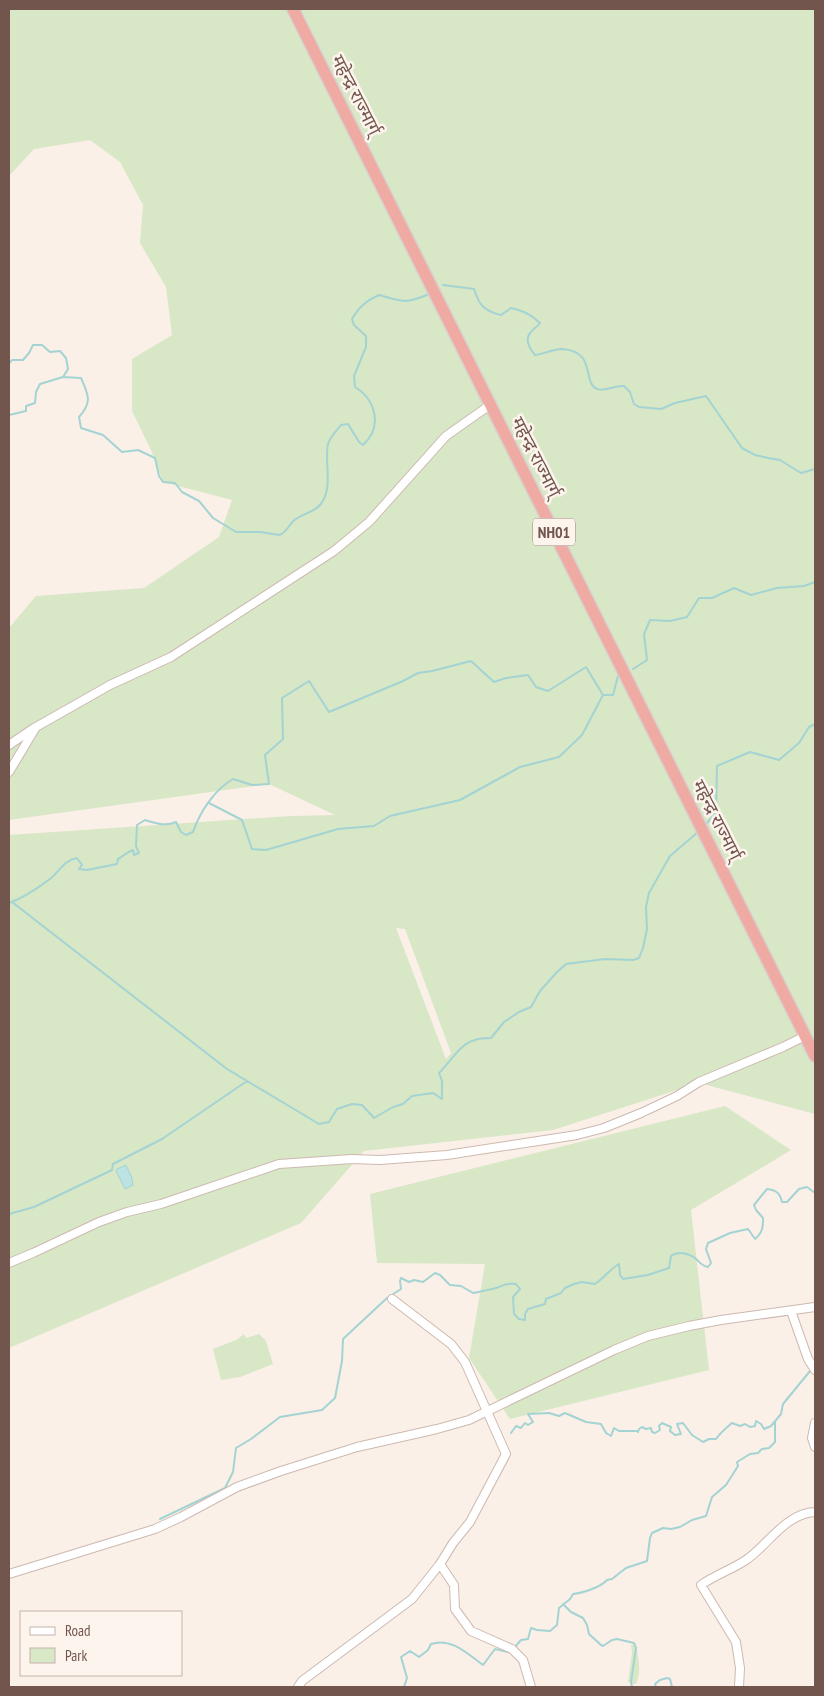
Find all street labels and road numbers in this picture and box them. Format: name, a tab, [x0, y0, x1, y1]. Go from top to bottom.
street label: महेन्द्र राज्मार्ग्	[326, 51, 388, 141]
street label: महेन्द्र राज्मार्ग्	[506, 413, 568, 503]
road number: NH01	[533, 518, 575, 546]
street label: महेन्द्र राज्मार्ग्	[687, 776, 749, 866]

